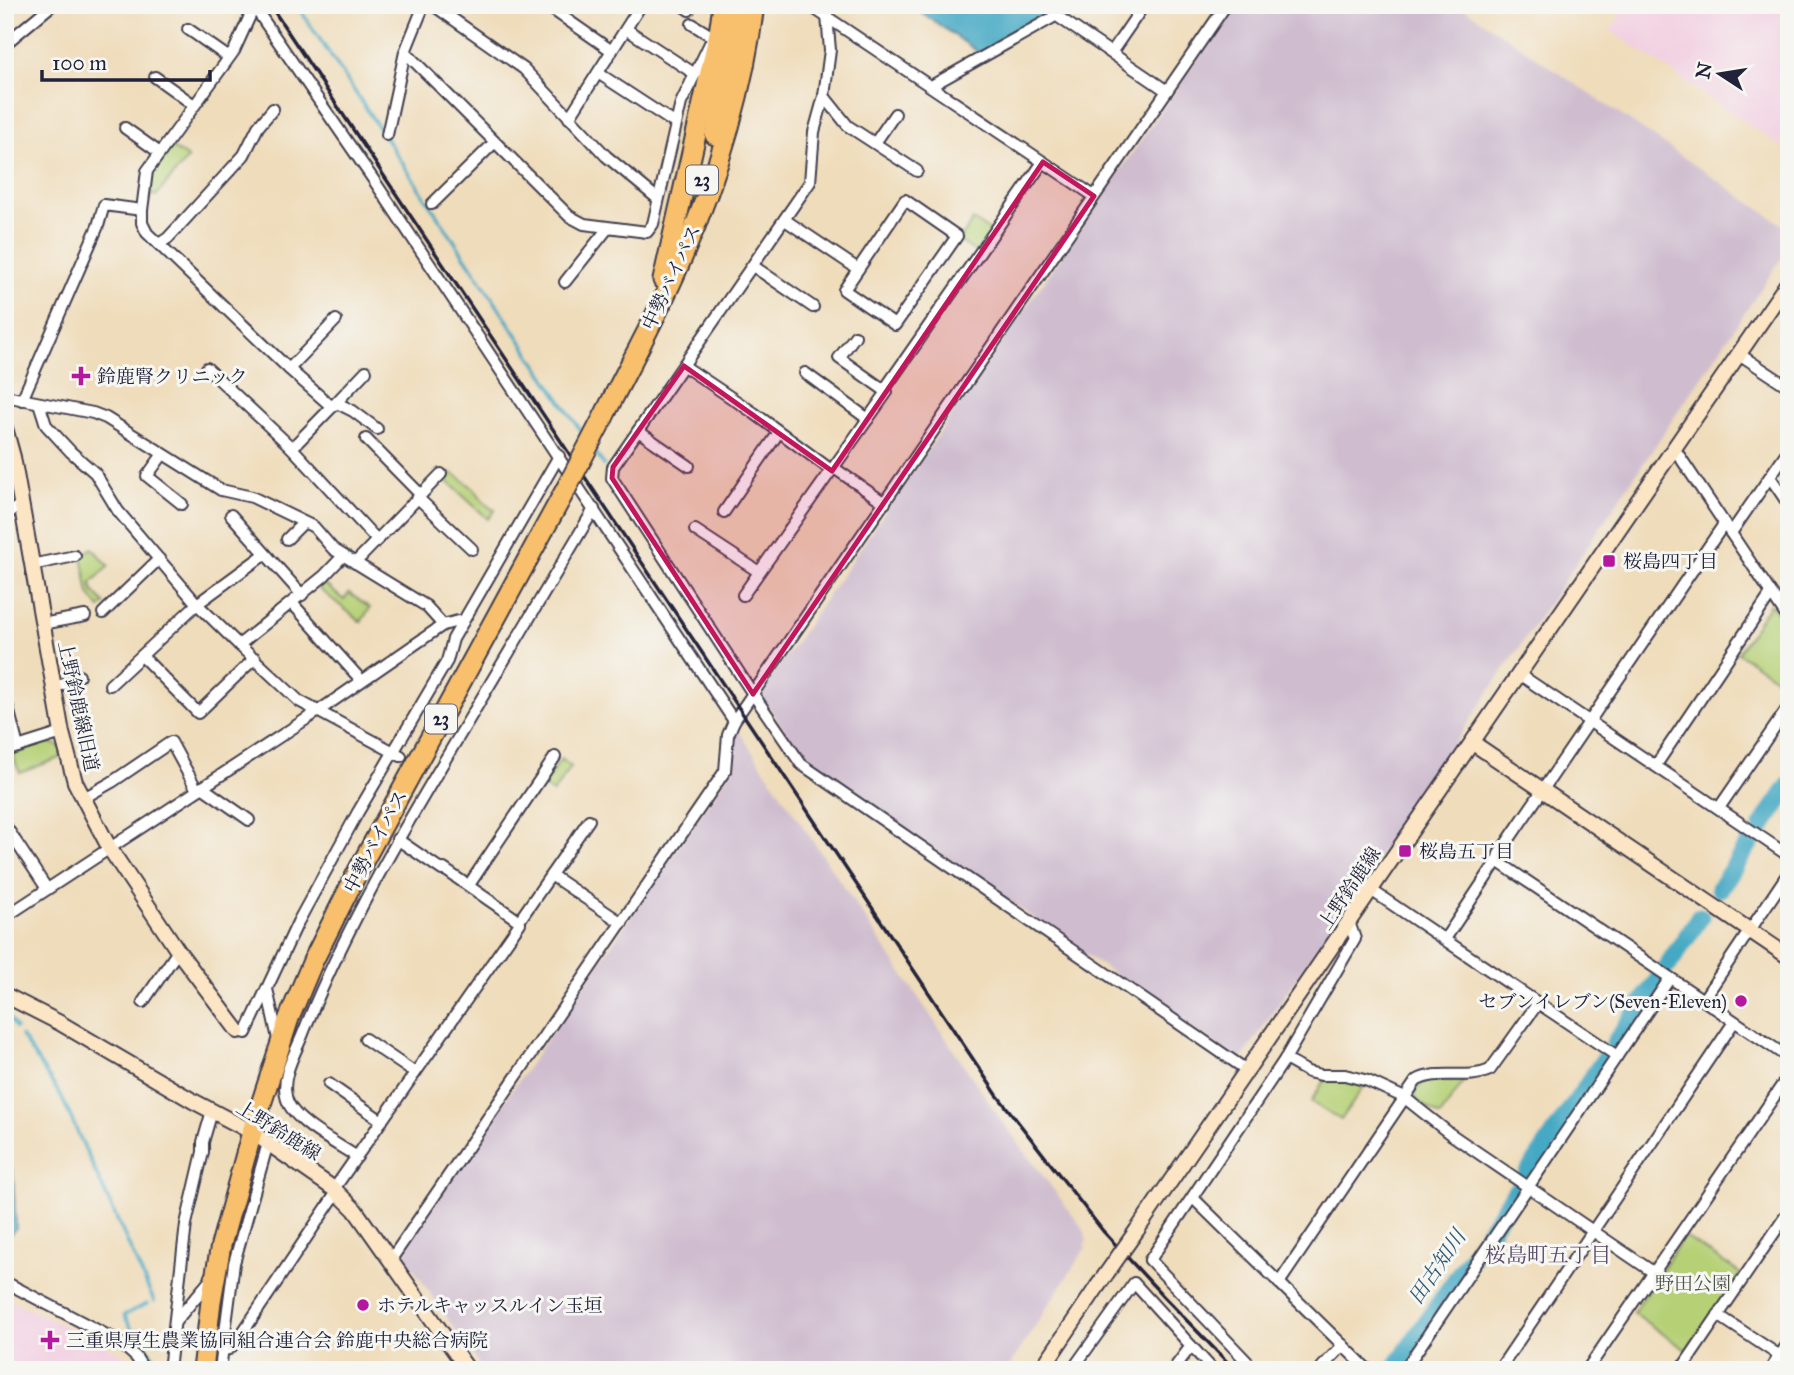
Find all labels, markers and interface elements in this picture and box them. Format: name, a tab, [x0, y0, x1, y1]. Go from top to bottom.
scale bar	[42, 38, 210, 82]
north arrow	[1686, 38, 1756, 108]
text: 100 m	[52, 50, 107, 76]
text: N	[1691, 60, 1717, 81]
road number: 23	[686, 166, 718, 195]
street label: 中勢バイパス	[637, 221, 706, 334]
place label: 鈴鹿腎クリニック	[97, 365, 248, 388]
marker: 鈴鹿腎クリニック	[71, 366, 91, 386]
place label: 桜島四丁目	[1623, 550, 1718, 573]
marker: 桜島四丁目	[1601, 553, 1617, 569]
street label: 上野鈴鹿線旧道	[53, 639, 104, 774]
road number: 23	[425, 704, 457, 734]
street label: 中勢バイパス	[339, 786, 412, 897]
place label: 桜島五丁目	[1419, 840, 1514, 863]
street label: 上野鈴鹿線	[1313, 842, 1386, 934]
marker: 桜島五丁目	[1397, 843, 1413, 859]
place label: セブンイレブン(Seven-Eleven)	[1479, 990, 1727, 1014]
marker: セブンイレブン(Seven-Eleven)	[1733, 993, 1749, 1009]
street label: 上野鈴鹿線	[232, 1095, 325, 1165]
water label: 田古知川	[1403, 1223, 1472, 1309]
district label: 桜島町五丁目	[1485, 1242, 1611, 1268]
park label: 野田公園	[1655, 1272, 1731, 1295]
place label: ホテルキャッスルイン玉垣	[377, 1294, 603, 1317]
marker: ホテルキャッスルイン玉垣	[355, 1297, 371, 1313]
place label: 三重県厚生農業協同組合連合会 鈴鹿中央総合病院	[66, 1329, 488, 1352]
marker: 三重県厚生農業協同組合連合会 鈴鹿中央総合病院	[40, 1330, 60, 1350]

